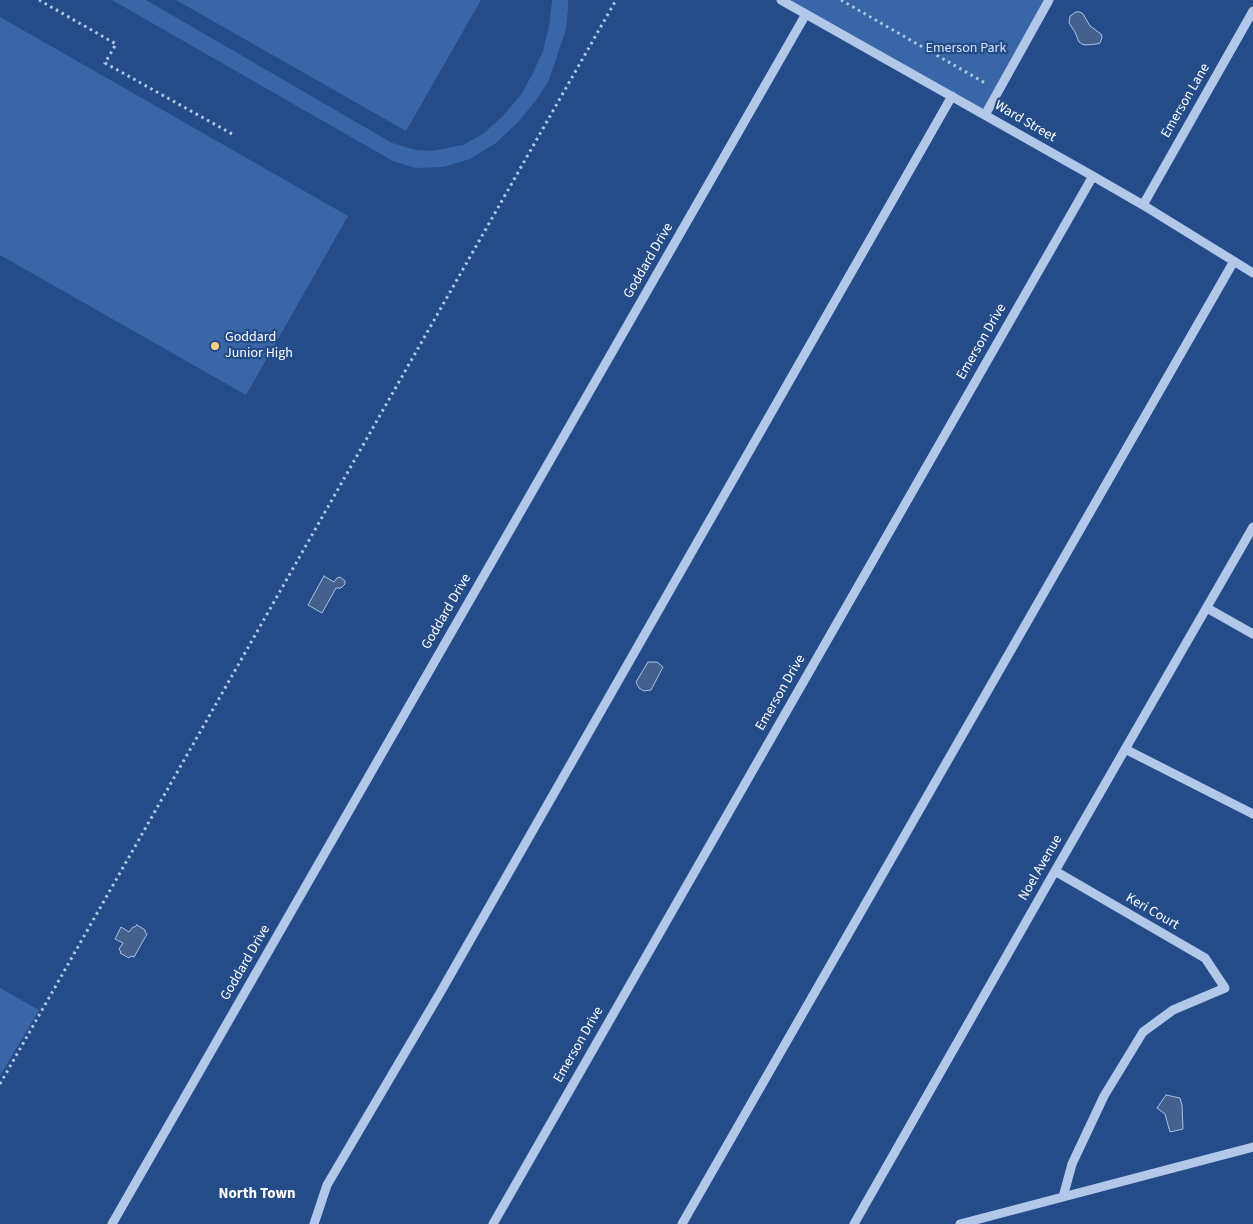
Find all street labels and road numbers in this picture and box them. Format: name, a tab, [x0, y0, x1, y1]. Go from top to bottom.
street label: Emerson Lane	[1158, 61, 1214, 141]
street label: Ward Street	[991, 98, 1059, 146]
street label: Goddard Drive	[621, 220, 677, 302]
street label: Emerson Drive	[953, 301, 1011, 383]
street label: Goddard Drive	[419, 571, 475, 653]
street label: Emerson Drive	[752, 652, 810, 734]
street label: Noel Avenue	[1015, 832, 1067, 904]
street label: Keri Court	[1122, 890, 1182, 934]
street label: Goddard Drive	[218, 922, 274, 1004]
street label: Emerson Drive	[550, 1004, 608, 1086]

